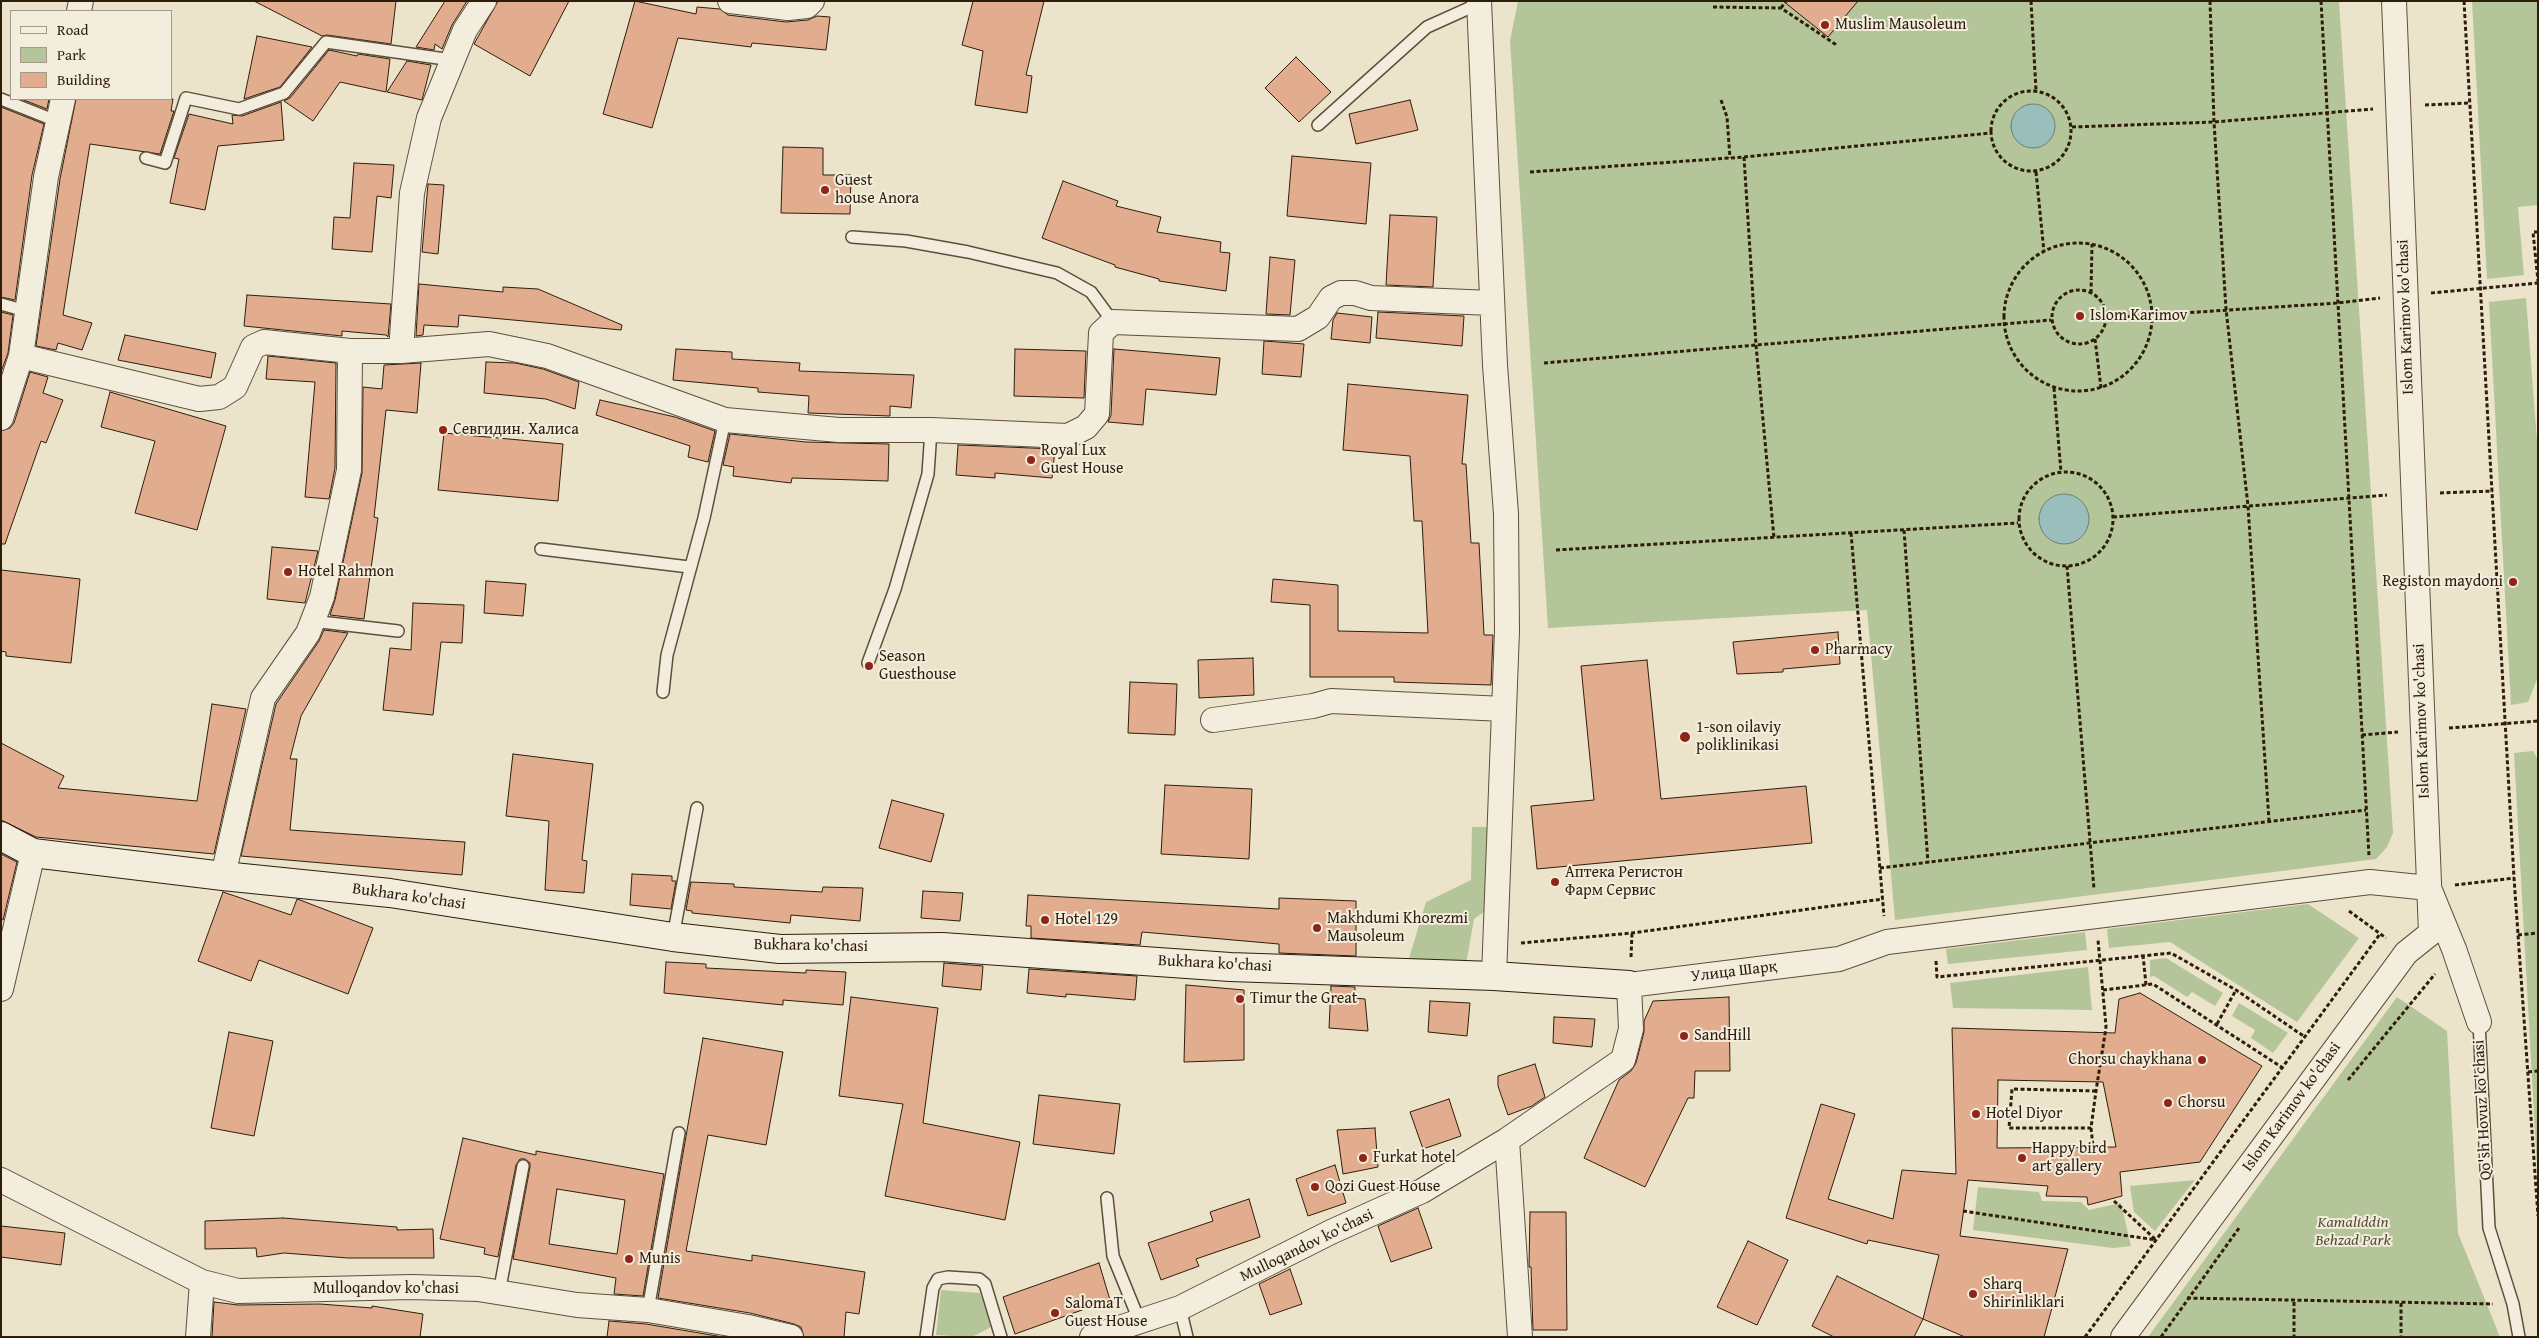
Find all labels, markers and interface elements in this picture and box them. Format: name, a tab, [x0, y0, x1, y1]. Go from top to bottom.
legend	[10, 10, 172, 100]
place label: Muslim Mausoleum	[1835, 15, 1966, 35]
text: Road	[57, 19, 88, 40]
marker: Muslim Mausoleum	[1819, 19, 1831, 31]
text: Park	[57, 44, 86, 65]
text: Building	[57, 69, 110, 90]
place label: Guest house Anora	[835, 171, 919, 209]
marker: Guest house Anora	[819, 184, 831, 196]
street label: Islom Karimov ko'chasi	[2394, 239, 2418, 395]
place label: Islom Karimov	[2090, 306, 2188, 326]
marker: Islom Karimov	[2074, 310, 2086, 322]
place label: Севгидин. Халиса	[453, 420, 579, 440]
marker: Севгидин. Халиса	[437, 424, 449, 436]
place label: Royal Lux Guest House	[1041, 441, 1123, 479]
marker: Royal Lux Guest House	[1025, 454, 1037, 466]
place label: Hotel Rahmon	[298, 562, 394, 582]
marker: Hotel Rahmon	[282, 566, 294, 578]
place label: Registon maydoni	[2382, 572, 2503, 592]
marker: Registon maydoni	[2507, 576, 2519, 588]
place label: Pharmacy	[1825, 640, 1892, 660]
street label: Islom Karimov ko'chasi	[2410, 643, 2434, 799]
marker: Pharmacy	[1809, 644, 1821, 656]
place label: Season Guesthouse	[879, 647, 956, 685]
marker: Season Guesthouse	[863, 660, 875, 672]
place label: 1-son oilaviy poliklinikasi	[1696, 718, 1781, 756]
marker: 1-son oilaviy poliklinikasi	[1678, 730, 1692, 744]
place label: Аптека Регистон Фарм Сервис	[1565, 863, 1683, 901]
marker: Аптека Регистон Фарм Сервис	[1549, 876, 1561, 888]
street label: Bukhara ko'chasi	[351, 880, 467, 914]
place label: Makhdumi Khorezmi Mausoleum	[1327, 909, 1468, 947]
place label: Hotel 129	[1055, 910, 1118, 930]
marker: Hotel 129	[1039, 914, 1051, 926]
marker: Makhdumi Khorezmi Mausoleum	[1311, 922, 1323, 934]
street label: Bukhara ko'chasi	[754, 935, 868, 957]
street label: Bukhara ko'chasi	[1157, 951, 1273, 977]
street label: Улица Шарқ	[1690, 957, 1778, 987]
place label: Timur the Great	[1250, 989, 1357, 1009]
marker: Timur the Great	[1234, 993, 1246, 1005]
place label: SandHill	[1694, 1026, 1751, 1046]
marker: SandHill	[1678, 1030, 1690, 1042]
street label: Islom Karimov ko'chasi	[2239, 1039, 2345, 1175]
street label: Qo'sh Hovuz ko'chasi	[2470, 1039, 2496, 1181]
place label: Chorsu chaykhana	[2068, 1050, 2192, 1070]
marker: Chorsu chaykhana	[2196, 1054, 2208, 1066]
place label: Chorsu	[2178, 1093, 2225, 1113]
marker: Chorsu	[2162, 1097, 2174, 1109]
place label: Hotel Diyor	[1986, 1104, 2063, 1124]
marker: Hotel Diyor	[1970, 1108, 1982, 1120]
place label: Happy bird art gallery	[2032, 1139, 2107, 1177]
place label: Furkat hotel	[1373, 1148, 1456, 1168]
marker: Furkat hotel	[1357, 1152, 1369, 1164]
marker: Happy bird art gallery	[2016, 1152, 2028, 1164]
place label: Qozi Guest House	[1325, 1177, 1440, 1197]
marker: Qozi Guest House	[1309, 1181, 1321, 1193]
street label: Mulloqandov ko'chasi	[1237, 1205, 1377, 1287]
park label: Kamaliddin Behzad Park	[2315, 1213, 2391, 1251]
place label: Munis	[639, 1249, 681, 1269]
marker: Munis	[623, 1253, 635, 1265]
place label: Sharq Shirinliklari	[1983, 1275, 2065, 1313]
street label: Mulloqandov ko'chasi	[313, 1279, 459, 1299]
marker: Sharq Shirinliklari	[1967, 1288, 1979, 1300]
place label: SalomaT Guest House	[1065, 1294, 1147, 1332]
marker: SalomaT Guest House	[1049, 1307, 1061, 1319]

